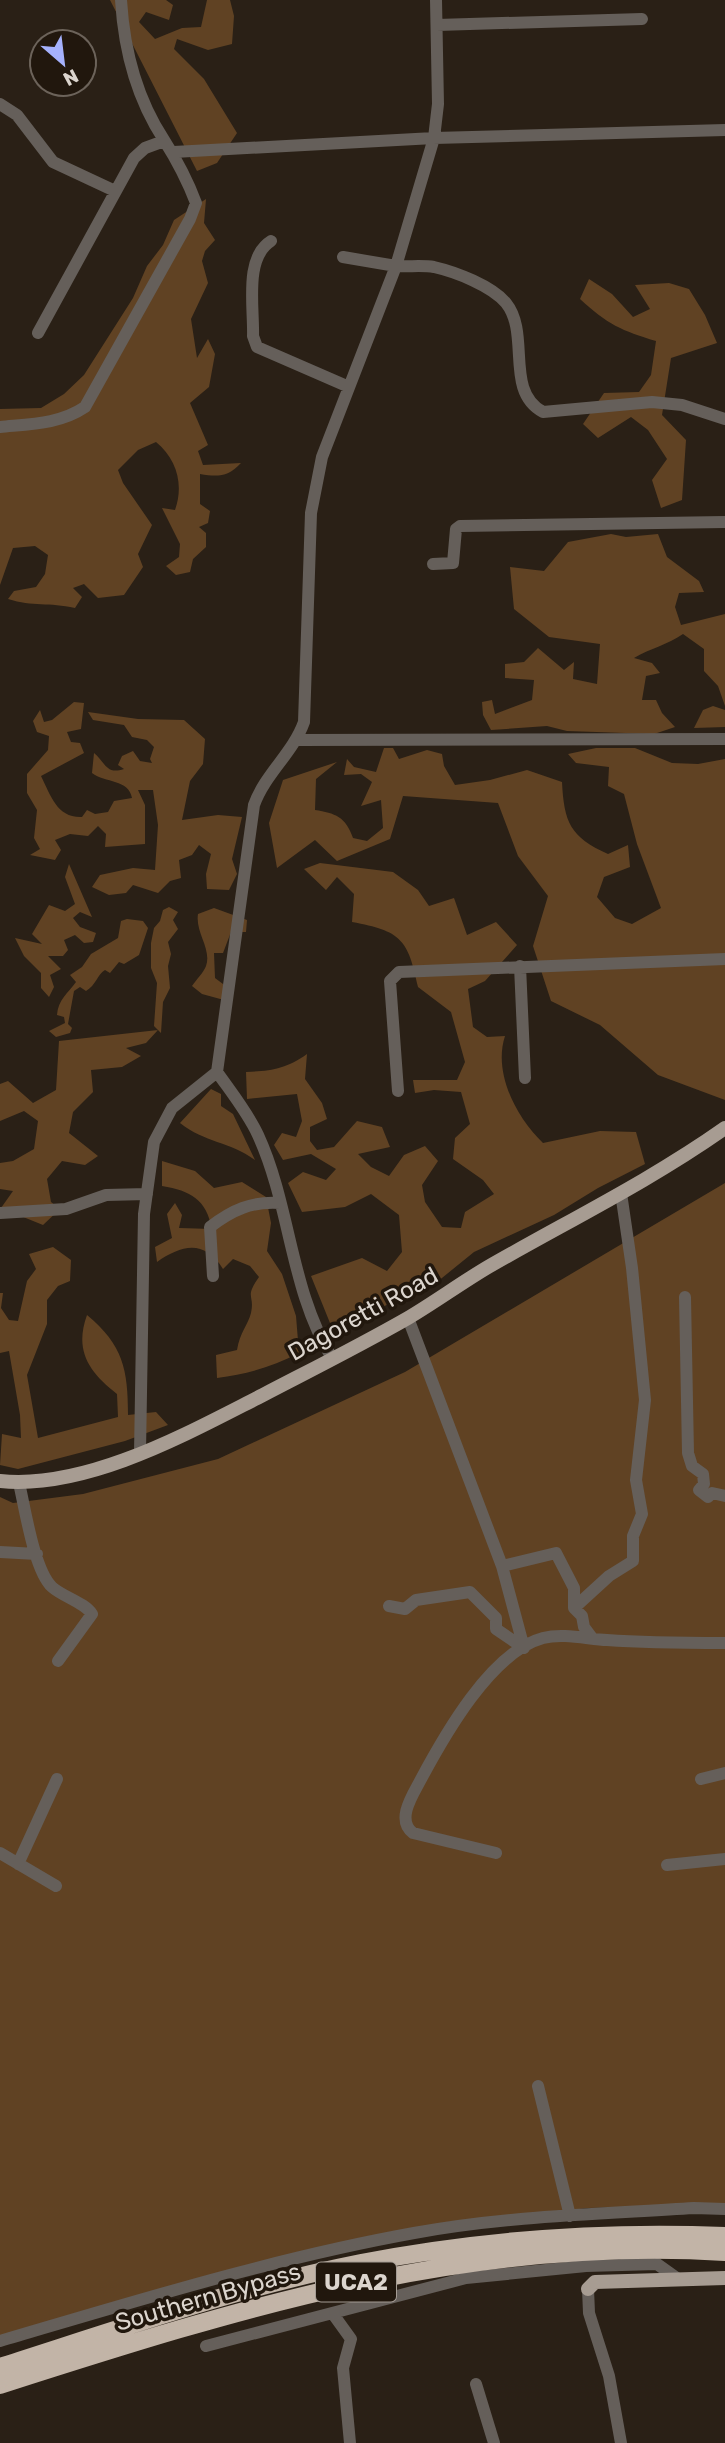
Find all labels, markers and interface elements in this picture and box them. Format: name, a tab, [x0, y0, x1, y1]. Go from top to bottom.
north arrow	[28, 28, 98, 98]
text: N	[59, 64, 82, 91]
street label: Dagoretti Road	[283, 1261, 443, 1367]
street label: Southern Bypass	[112, 2257, 304, 2337]
road number: UCA2	[316, 2262, 396, 2302]

